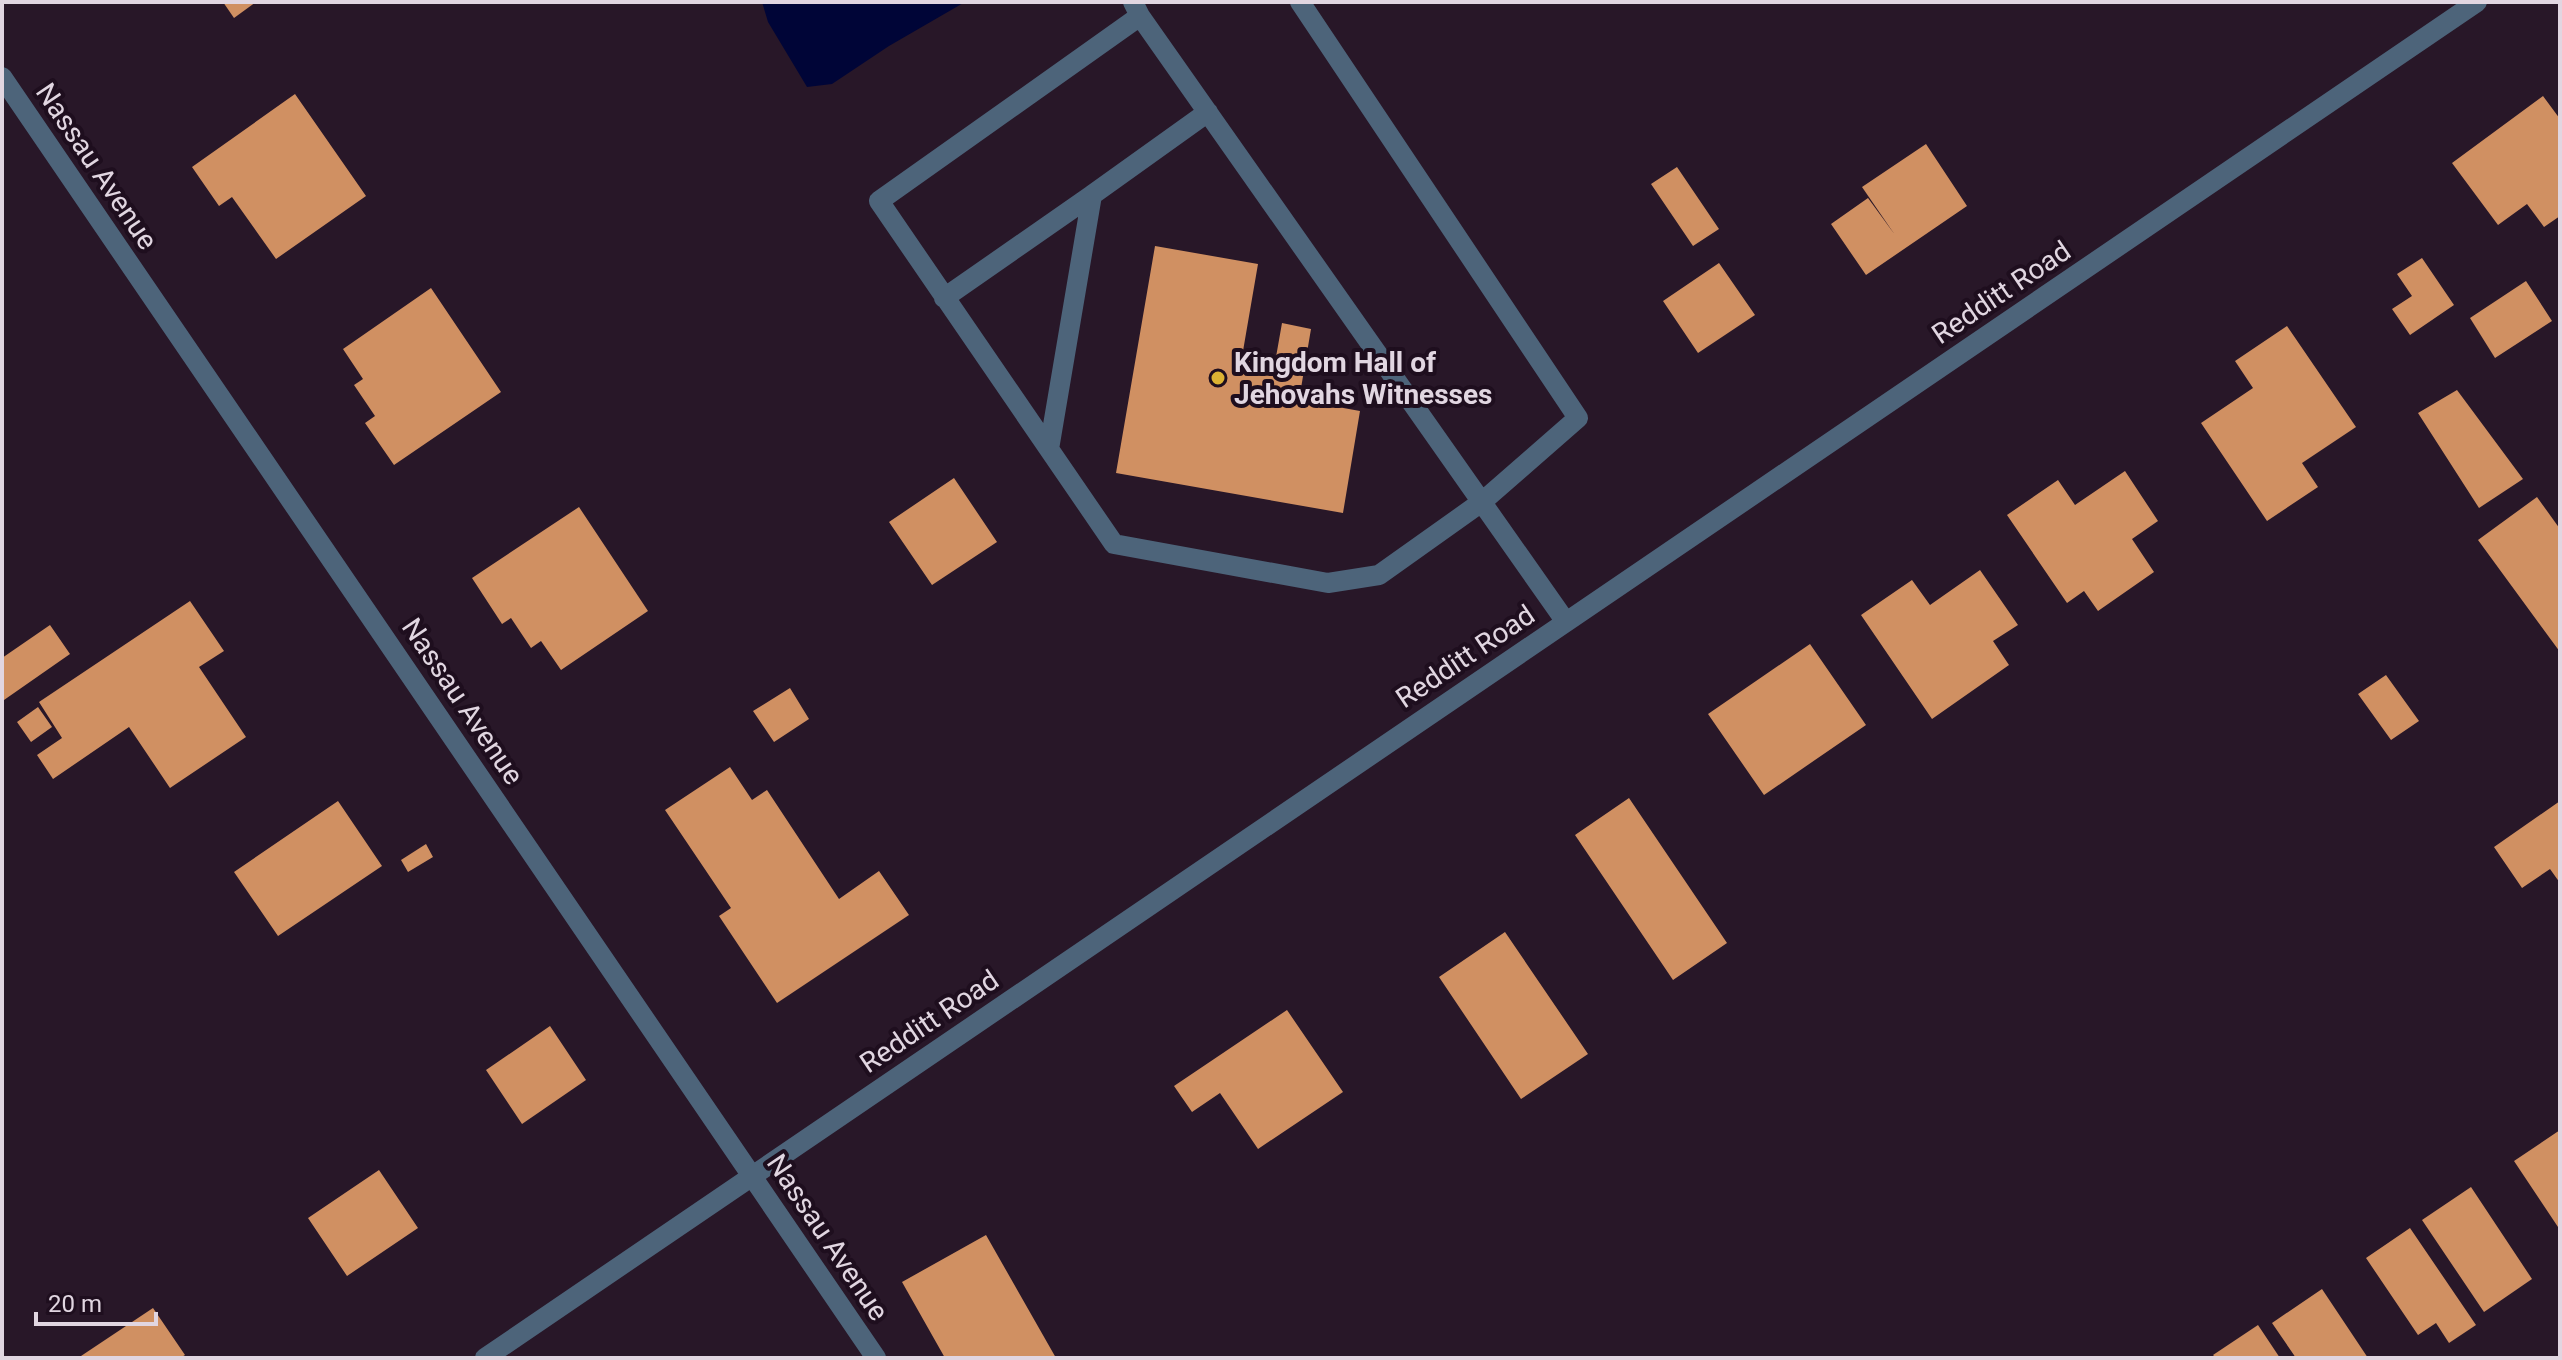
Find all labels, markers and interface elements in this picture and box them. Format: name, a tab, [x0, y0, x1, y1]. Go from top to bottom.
street label: Nassau Avenue	[29, 77, 164, 256]
street label: Redditt Road	[1926, 234, 2077, 351]
place label: Kingdom Hall of Jehovahs Witnesses	[1234, 346, 1493, 411]
marker: Kingdom Hall of Jehovahs Witnesses	[1209, 369, 1227, 387]
street label: Redditt Road	[1390, 598, 1541, 715]
street label: Nassau Avenue	[395, 612, 530, 791]
street label: Redditt Road	[854, 963, 1005, 1080]
street label: Nassau Avenue	[760, 1148, 895, 1327]
scale bar	[36, 1276, 156, 1326]
text: 20 m	[48, 1290, 102, 1318]

